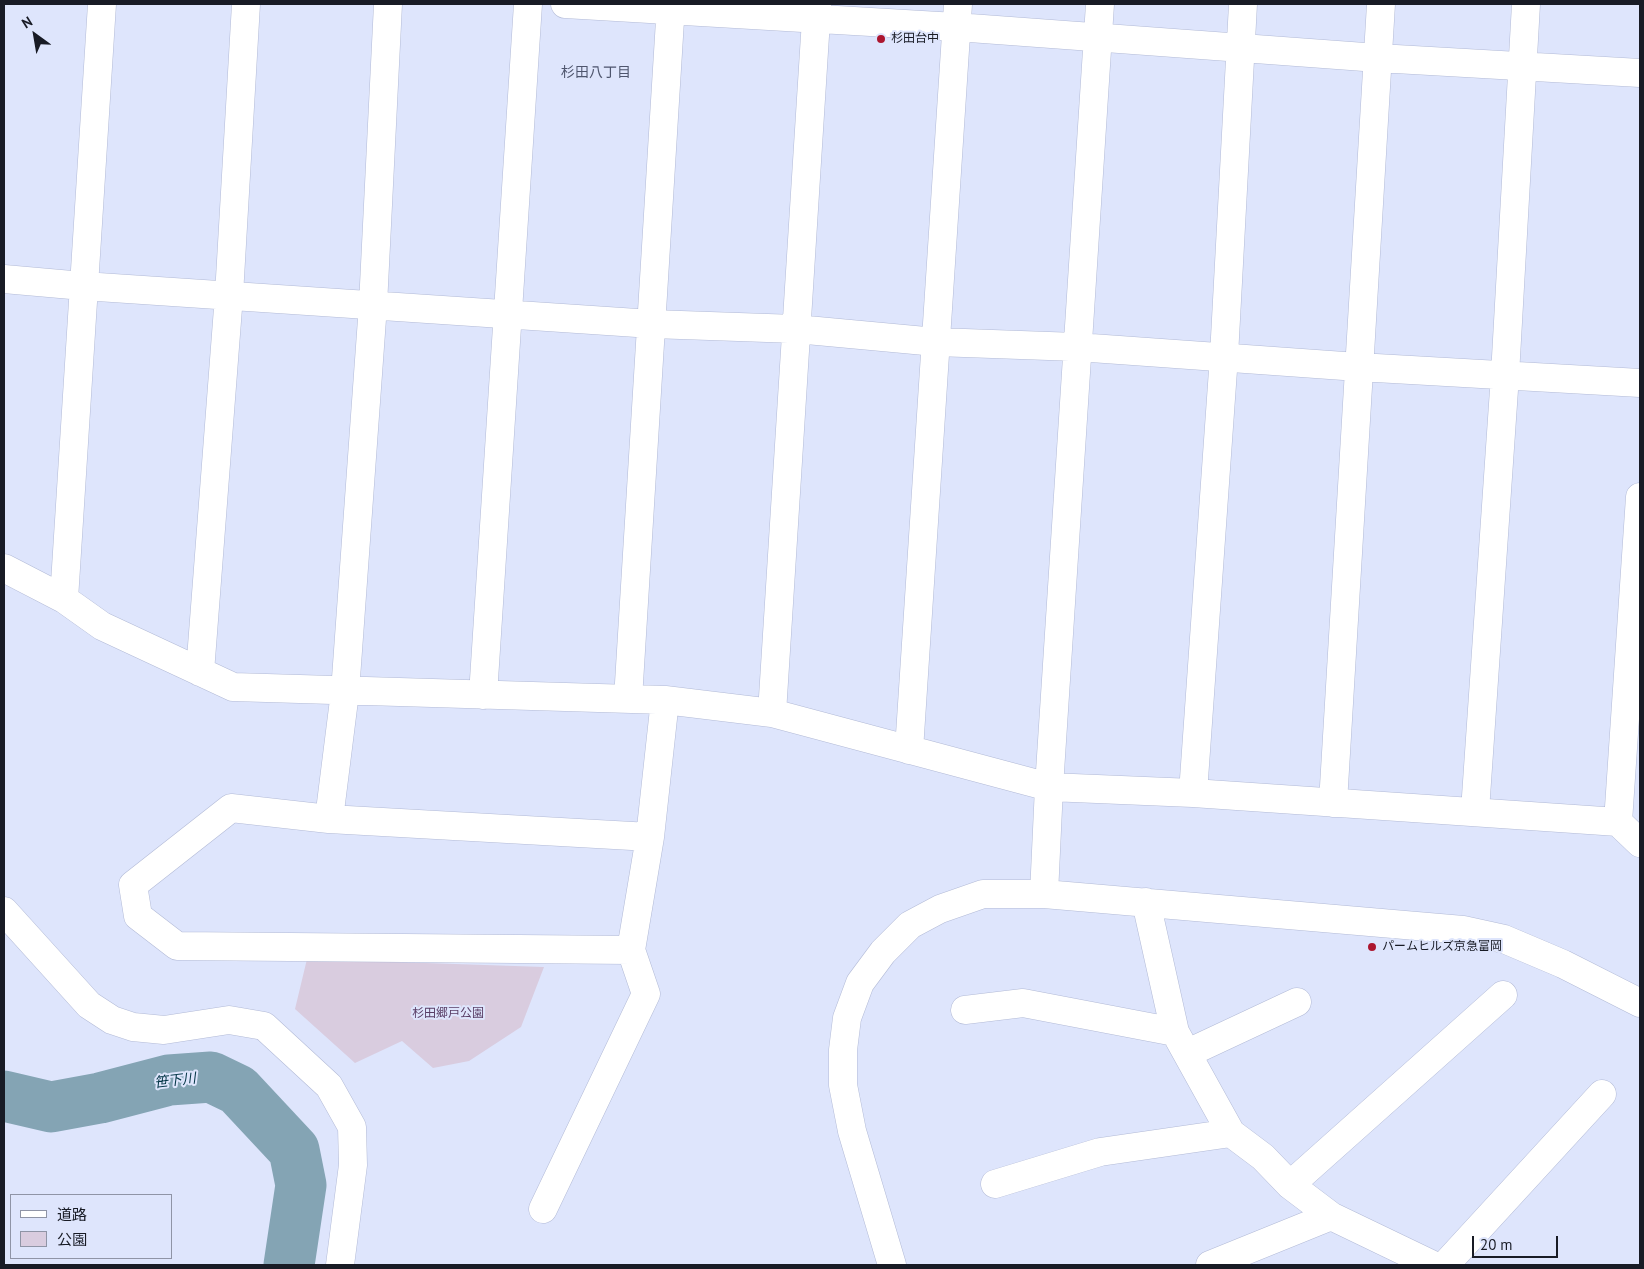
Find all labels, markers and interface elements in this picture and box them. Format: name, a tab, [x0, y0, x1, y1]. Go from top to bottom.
north arrow	[10, 10, 60, 60]
text: N	[18, 12, 36, 32]
place label: 杉田台中	[891, 32, 939, 46]
marker: 杉田台中	[875, 33, 887, 45]
district label: 杉田八丁目	[561, 65, 631, 81]
place label: パームヒルズ京急富岡	[1382, 940, 1502, 954]
marker: パームヒルズ京急富岡	[1366, 941, 1378, 953]
park label: 杉田郷戸公園	[412, 1007, 484, 1021]
water label: 笹下川	[153, 1070, 197, 1092]
legend	[10, 1194, 172, 1259]
text: 道路	[57, 1205, 87, 1224]
scale bar	[1474, 1226, 1560, 1258]
text: 公園	[57, 1230, 87, 1249]
text: 20 m	[1480, 1235, 1513, 1254]

